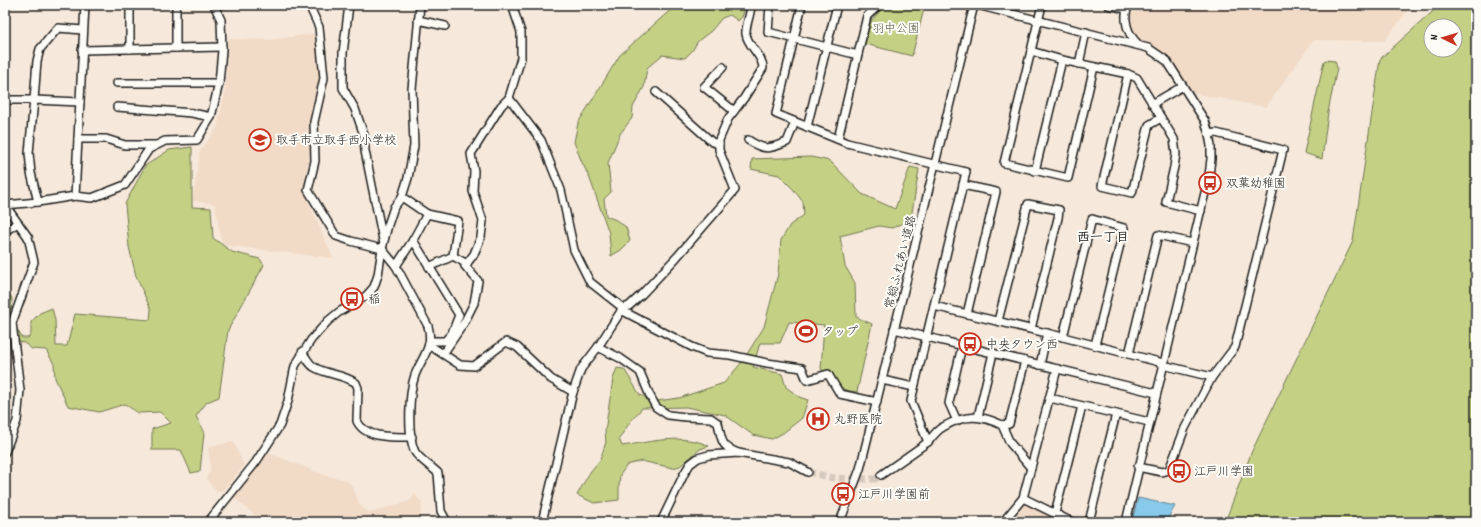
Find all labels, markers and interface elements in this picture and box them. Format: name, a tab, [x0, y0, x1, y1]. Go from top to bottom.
north arrow	[1423, 18, 1463, 58]
park label: 羽中公園	[872, 21, 920, 38]
text: N	[1427, 33, 1443, 41]
school or university icon: 取手市立取手西小学校	[247, 127, 273, 153]
place label: 取手市立取手西小学校	[276, 133, 396, 150]
bus stop icon: 双葉幼稚園	[1197, 170, 1223, 196]
place label: 双葉幼稚園	[1226, 176, 1286, 193]
street label: 常総ふれあい道路	[882, 214, 921, 311]
district label: 西一丁目	[1077, 229, 1129, 248]
bus stop icon: 稲	[339, 286, 365, 312]
place label: 稲	[368, 292, 380, 309]
sports icon: タップ	[793, 318, 819, 344]
place label: タップ	[822, 324, 858, 341]
bus stop icon: 中央タウン西	[957, 331, 983, 357]
place label: 中央タウン西	[986, 337, 1058, 354]
hospital icon: 丸野医院	[805, 406, 831, 432]
place label: 丸野医院	[834, 412, 882, 429]
bus stop icon: 江戸川学園	[1166, 458, 1192, 484]
place label: 江戸川学園	[1194, 464, 1254, 481]
bus stop icon: 江戸川学園前	[830, 481, 856, 507]
place label: 江戸川学園前	[858, 487, 930, 504]

